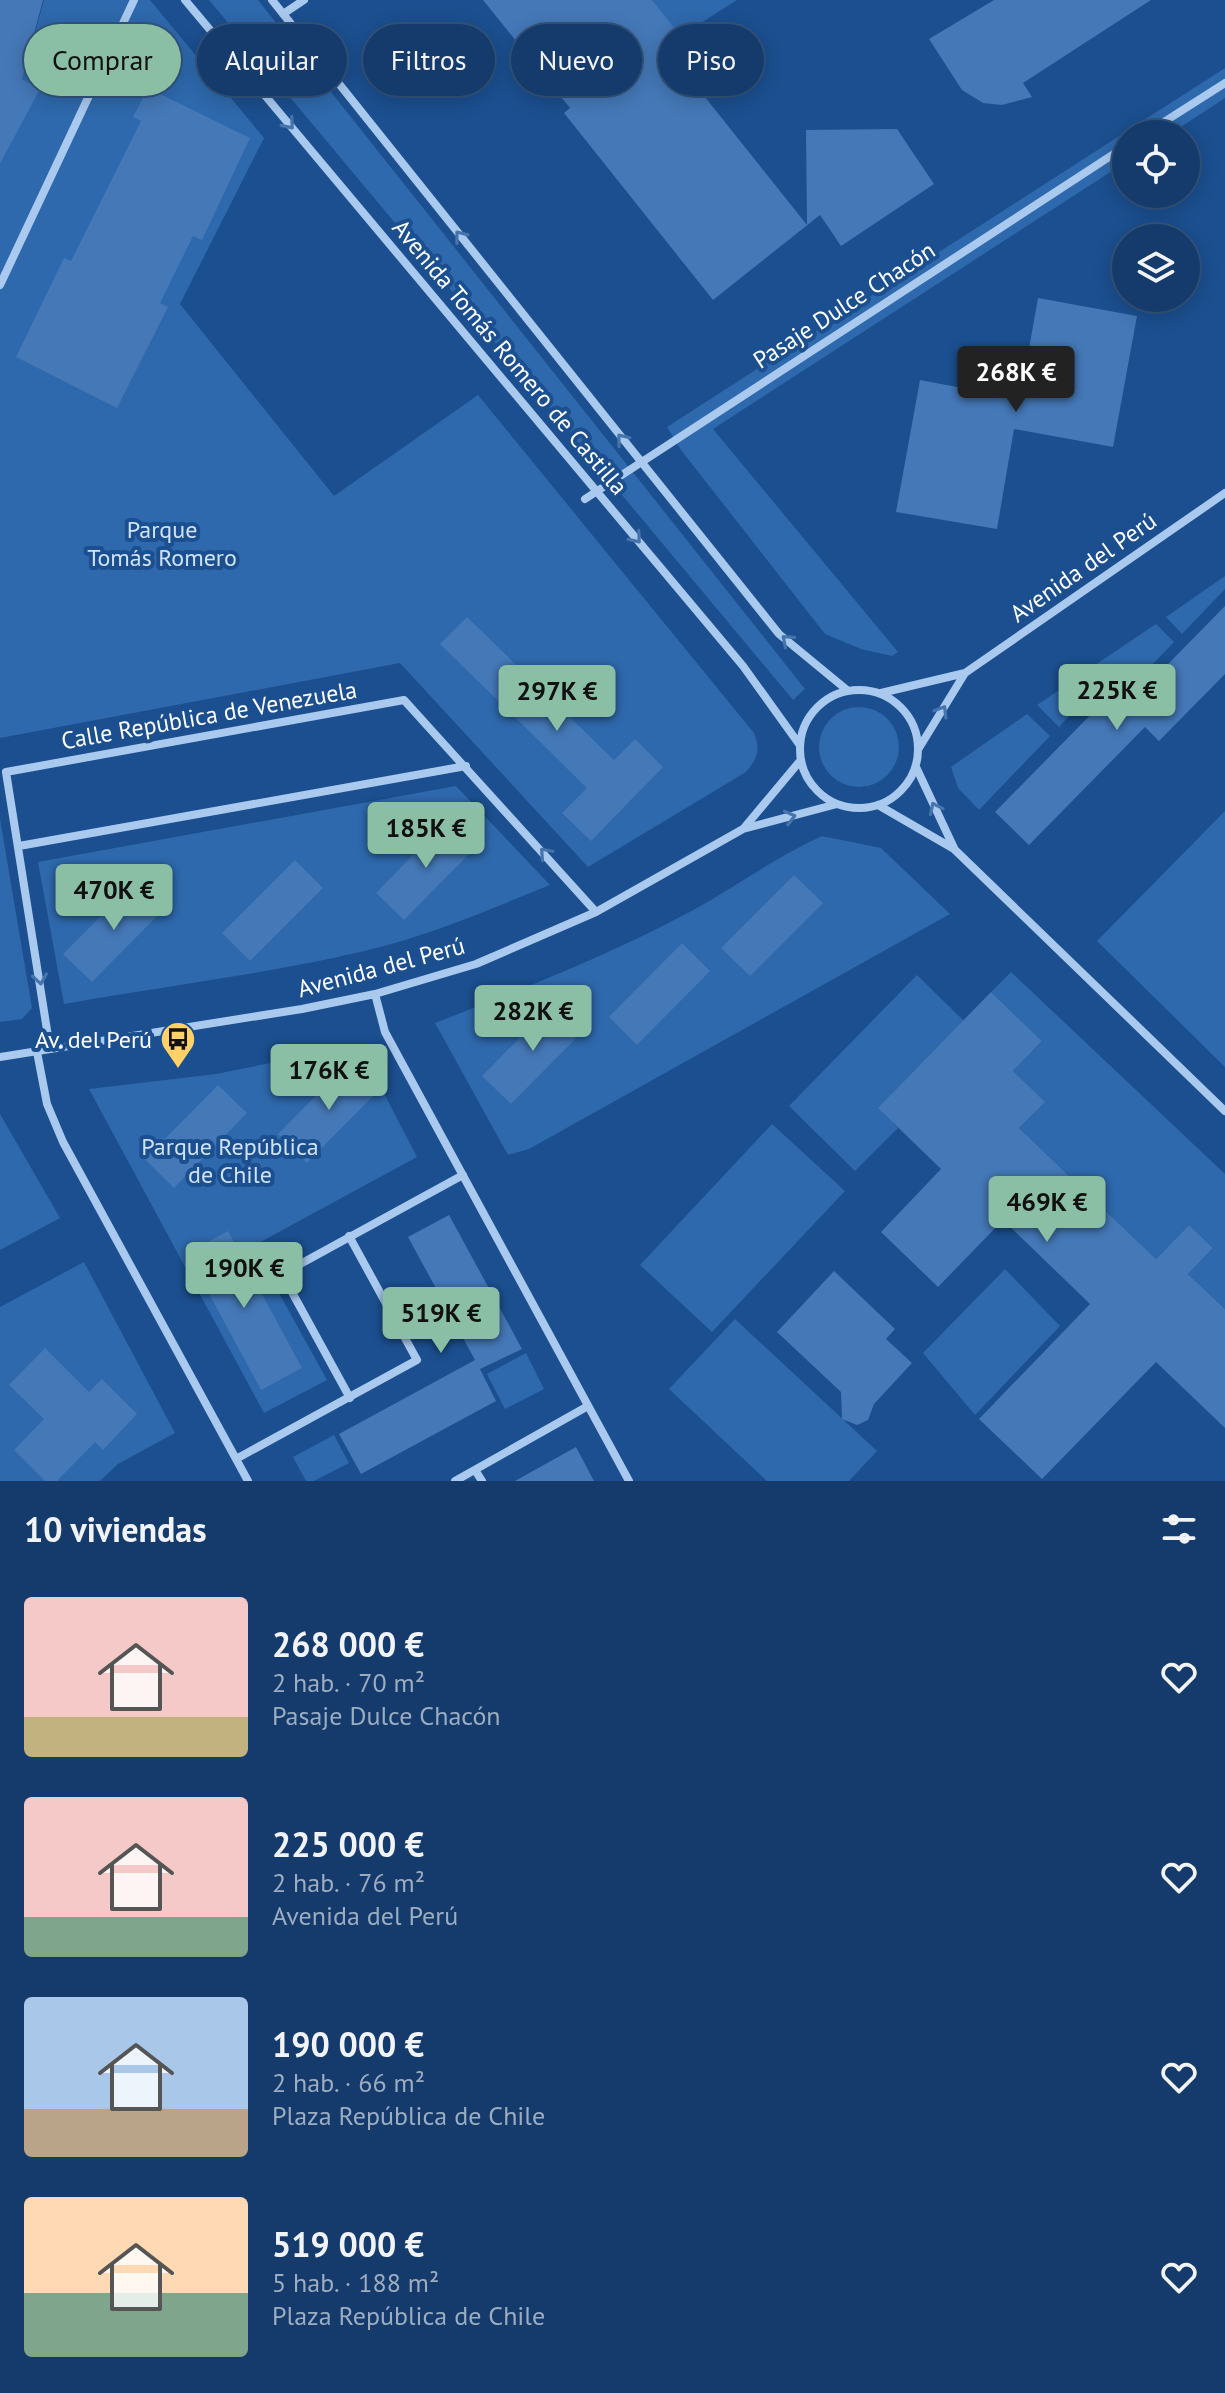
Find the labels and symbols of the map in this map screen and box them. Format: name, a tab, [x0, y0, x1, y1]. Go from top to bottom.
one-way arrow	[279, 115, 294, 129]
street label: Avenida Tomás Romero de Castilla	[386, 213, 634, 501]
one-way arrow	[455, 231, 470, 245]
street label: Pasaje Dulce Chacón	[747, 235, 941, 375]
pin: 268K €	[951, 346, 1081, 414]
one-way arrow	[617, 434, 632, 448]
street label: Avenida del Perú	[1004, 505, 1162, 629]
park label: Parque Tomás Romero	[87, 514, 237, 573]
one-way arrow	[626, 528, 641, 543]
one-way arrow	[781, 635, 796, 650]
pin: 225K €	[1052, 664, 1182, 732]
pin: 297K €	[492, 665, 622, 733]
street label: Calle República de Venezuela	[59, 674, 359, 756]
one-way arrow	[932, 705, 947, 720]
one-way arrow	[929, 801, 945, 816]
pin: 185K €	[361, 802, 491, 870]
one-way arrow	[783, 809, 797, 826]
one-way arrow	[540, 847, 555, 862]
pin: 470K €	[49, 864, 179, 932]
street label: Avenida del Perú	[294, 930, 468, 1004]
one-way arrow	[31, 972, 48, 985]
pin: 282K €	[468, 985, 598, 1053]
bus stop icon: Av. del Perú	[159, 1020, 197, 1070]
place label: Av. del Perú	[35, 1024, 152, 1055]
pin: 176K €	[264, 1044, 394, 1112]
park label: Parque República de Chile	[141, 1131, 319, 1190]
pin: 469K €	[982, 1176, 1112, 1244]
pin: 190K €	[179, 1242, 309, 1310]
pin: 519K €	[376, 1287, 506, 1355]

